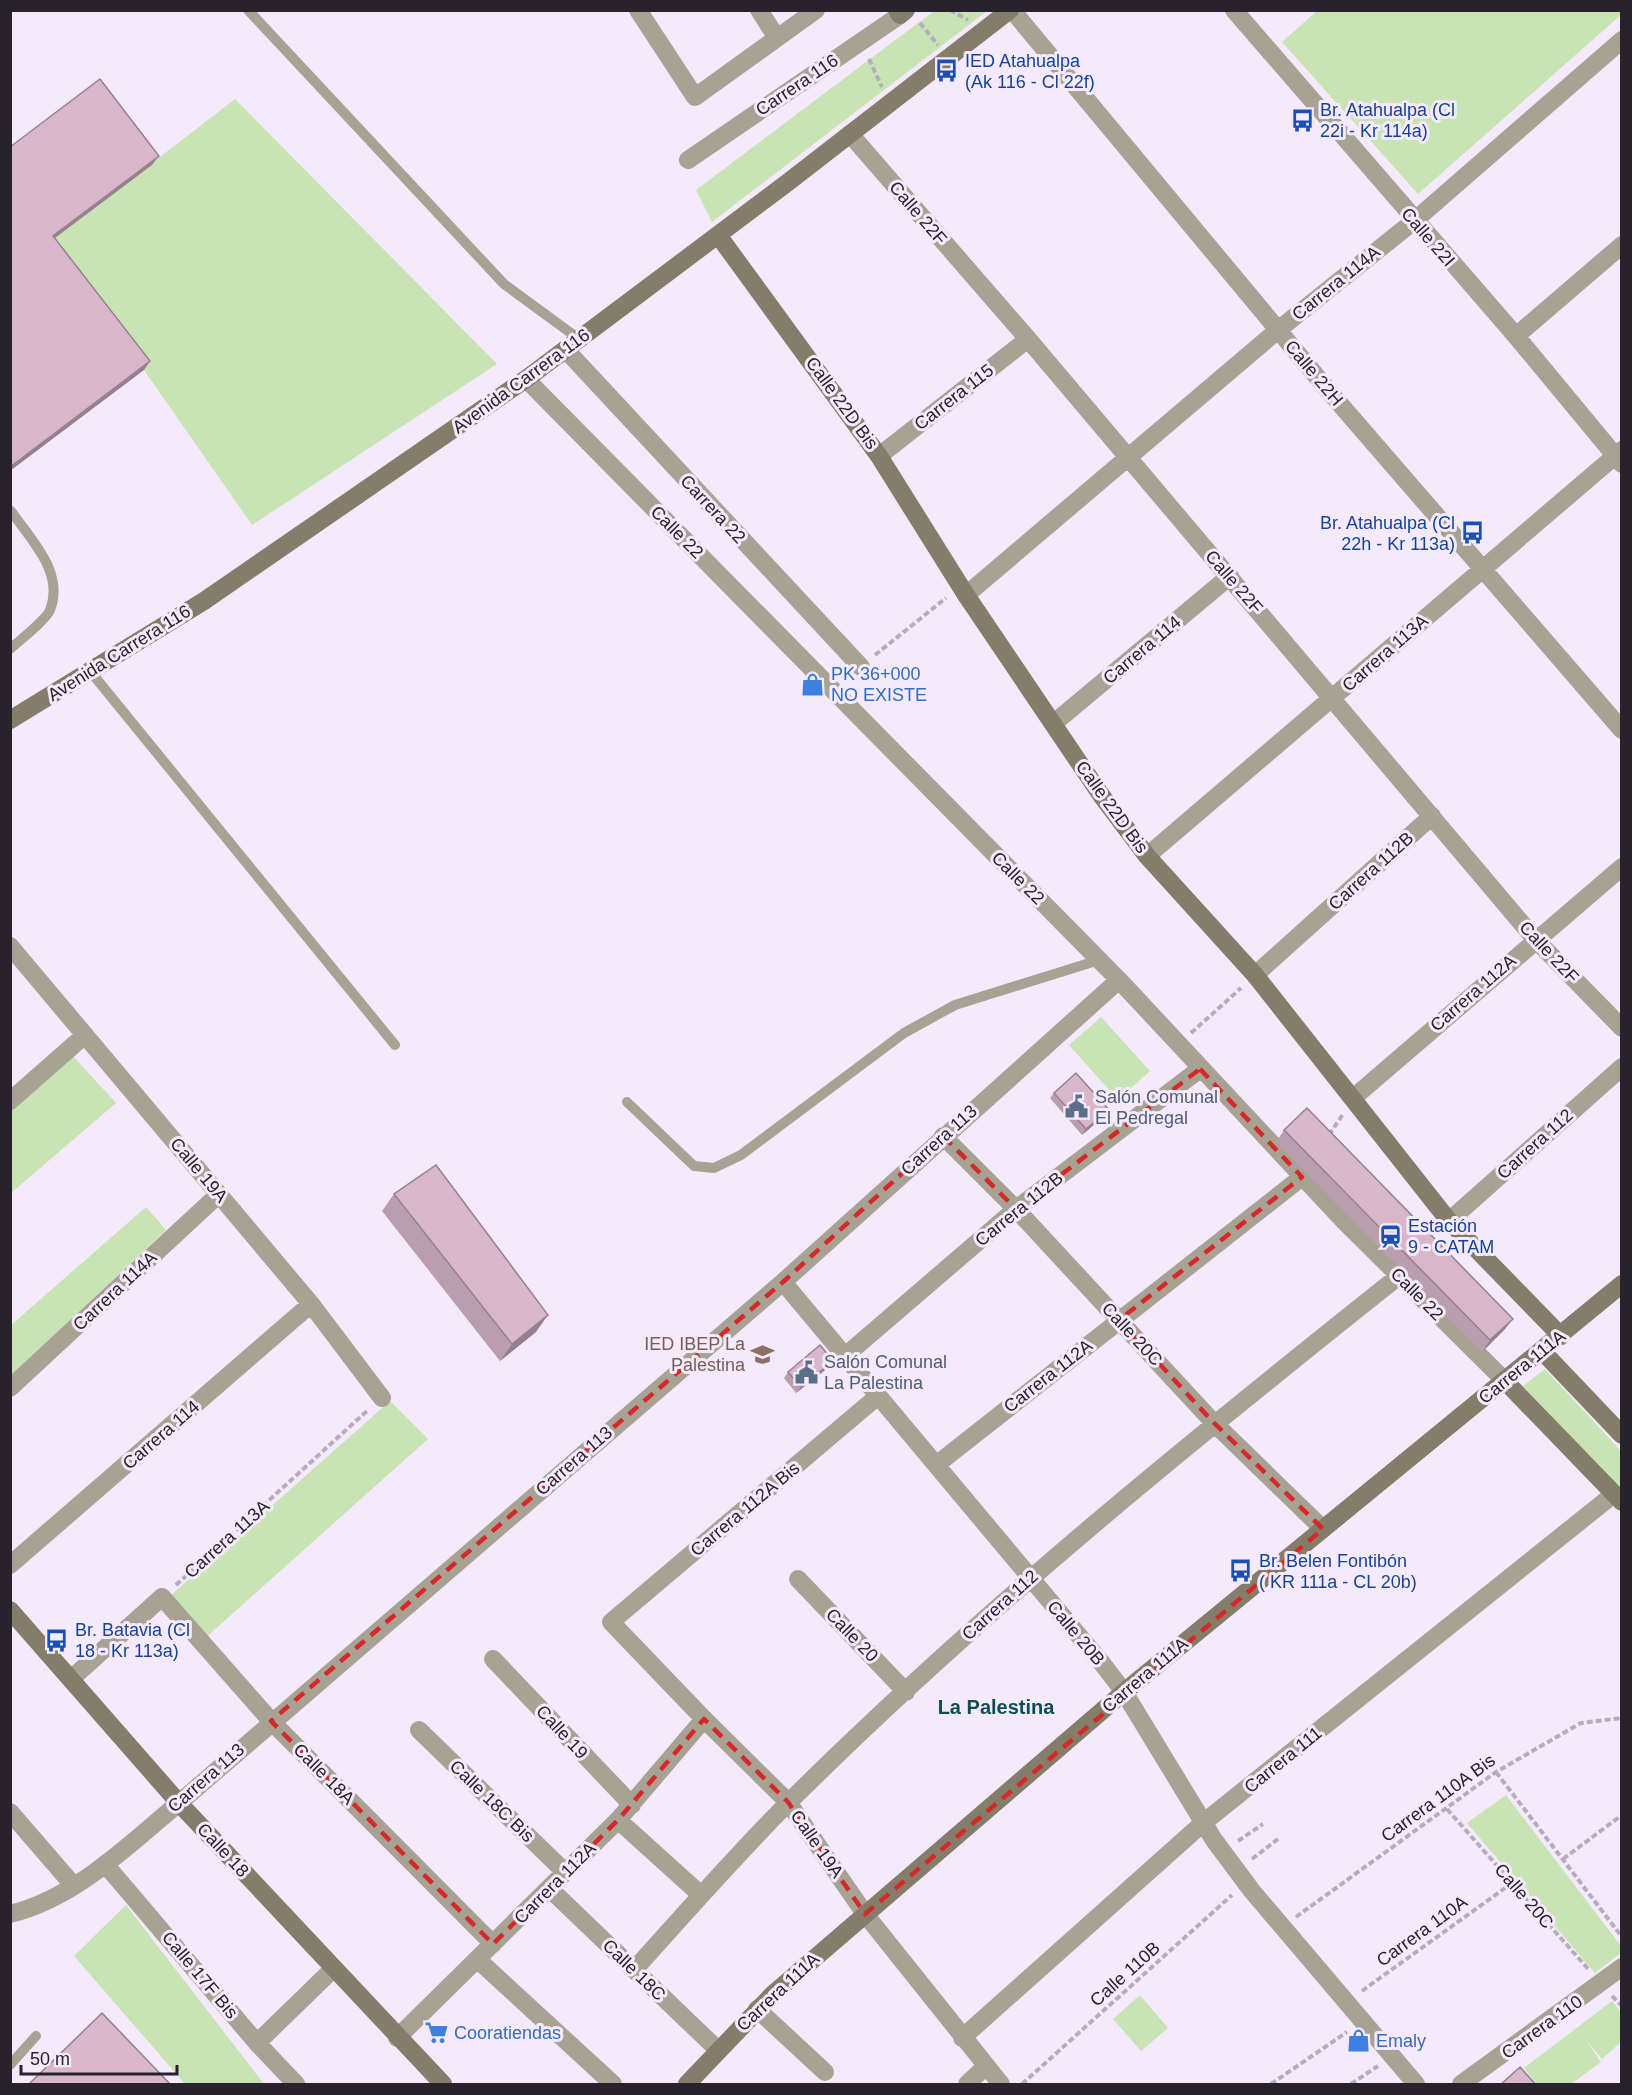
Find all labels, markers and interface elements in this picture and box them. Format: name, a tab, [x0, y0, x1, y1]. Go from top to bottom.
street label: Carrera 116	[752, 50, 842, 120]
place label: IED Atahualpa (Ak 116 - Cl 22f)	[965, 51, 1095, 92]
bus stop icon: IED Atahualpa (Ak 116 - Cl 22f)	[934, 58, 960, 84]
place label: Br. Atahualpa (Cl 22i - Kr 114a)	[1320, 100, 1455, 141]
bus stop icon: Br. Atahualpa (Cl 22i - Kr 114a)	[1289, 107, 1315, 133]
street label: Calle 22F	[885, 177, 951, 249]
street label: Calle 22I	[1397, 204, 1459, 270]
street label: Carrera 114A	[1288, 242, 1384, 324]
street label: Avenida Carrera 116	[449, 325, 593, 437]
street label: Calle 22H	[1281, 336, 1347, 410]
street label: Calle 22D Bis	[802, 353, 882, 453]
street label: Carrera 115	[911, 360, 997, 434]
street label: Carrera 22	[676, 471, 750, 547]
street label: Calle 22	[647, 502, 707, 562]
place label: Br. Atahualpa (Cl 22h - Kr 113a)	[1320, 513, 1455, 554]
bus stop icon: Br. Atahualpa (Cl 22h - Kr 113a)	[1460, 520, 1486, 546]
street label: Calle 22F	[1201, 546, 1267, 618]
street label: Avenida Carrera 116	[44, 601, 194, 705]
street label: Carrera 113A	[1338, 610, 1432, 696]
street label: Carrera 114	[1099, 612, 1185, 688]
place label: PK 36+000 NO EXISTE	[831, 664, 927, 705]
shop icon: PK 36+000 NO EXISTE	[800, 671, 826, 697]
street label: Calle 22D Bis	[1072, 757, 1152, 857]
street label: Carrera 112B	[1325, 828, 1417, 914]
street label: Calle 22	[988, 848, 1048, 908]
street label: Calle 22F	[1515, 917, 1583, 987]
street label: Carrera 112A	[1426, 950, 1520, 1036]
place label: Salón Comunal El Pedregal	[1095, 1087, 1218, 1128]
public building icon: Salón Comunal El Pedregal	[1064, 1094, 1090, 1120]
street label: Carrera 113	[897, 1101, 981, 1179]
street label: Carrera 112	[1493, 1105, 1577, 1183]
street label: Calle 19A	[166, 1134, 232, 1206]
street label: Carrera 112B	[971, 1168, 1067, 1250]
place label: Estación 9 - CATAM	[1408, 1216, 1494, 1257]
station icon: Estación 9 - CATAM	[1377, 1223, 1403, 1249]
street label: Carrera 114A	[69, 1247, 161, 1335]
street label: Calle 22	[1387, 1264, 1447, 1324]
street label: Calle 20C	[1098, 1298, 1166, 1370]
street label: Carrera 111A	[1475, 1326, 1569, 1408]
place label: IED IBEP La Palestina	[644, 1334, 746, 1375]
street label: Carrera 112A	[1000, 1335, 1096, 1417]
school or university icon: IED IBEP La Palestina	[750, 1341, 776, 1367]
place label: Salón Comunal La Palestina	[824, 1352, 947, 1393]
public building icon: Salón Comunal La Palestina	[793, 1359, 819, 1385]
street label: Carrera 114	[119, 1396, 203, 1474]
street label: Carrera 113	[532, 1422, 616, 1500]
street label: Carrera 112A Bis	[687, 1458, 803, 1560]
street label: Carrera 113A	[181, 1496, 273, 1582]
place label: Br. Belen Fontibón ( KR 111a - CL 20b)	[1259, 1551, 1417, 1592]
bus stop icon: Br. Belen Fontibón ( KR 111a - CL 20b)	[1228, 1558, 1254, 1584]
street label: Carrera 112	[958, 1566, 1042, 1644]
street label: Calle 20B	[1043, 1597, 1109, 1669]
street label: Calle 20	[822, 1604, 882, 1666]
place label: Br. Batavia (Cl 18 - Kr 113a)	[75, 1620, 190, 1661]
bus stop icon: Br. Batavia (Cl 18 - Kr 113a)	[44, 1627, 70, 1653]
street label: Carrera 111A	[1098, 1633, 1192, 1717]
district label: La Palestina	[938, 1696, 1055, 1718]
street label: Calle 19	[532, 1701, 592, 1763]
street label: Carrera 111	[1240, 1723, 1326, 1797]
street label: Carrera 113	[164, 1739, 248, 1817]
street label: Calle 18A	[289, 1739, 359, 1809]
street label: Carrera 110A Bis	[1377, 1750, 1499, 1846]
street label: Calle 18C Bis	[446, 1756, 538, 1846]
street label: Calle 19A	[786, 1806, 848, 1882]
street label: Calle 18	[193, 1819, 253, 1881]
street label: Carrera 112A	[510, 1838, 600, 1928]
street label: Calle 20C	[1491, 1860, 1557, 1932]
street label: Carrera 110A	[1373, 1892, 1471, 1970]
street label: Calle 17F Bis	[158, 1928, 242, 2022]
street label: Calle 18C	[599, 1935, 669, 2005]
street label: Calle 110B	[1086, 1938, 1164, 2010]
street label: Carrera 111A	[733, 1949, 823, 2035]
street label: Carrera 110	[1498, 1991, 1586, 2063]
supermarket icon: Cooratiendas	[423, 2020, 449, 2046]
place label: Cooratiendas	[454, 2023, 561, 2043]
shop icon: Emaly	[1345, 2028, 1371, 2054]
place label: Emaly	[1376, 2031, 1426, 2051]
scale bar	[21, 2038, 177, 2076]
text: 50 m	[30, 2049, 70, 2069]

